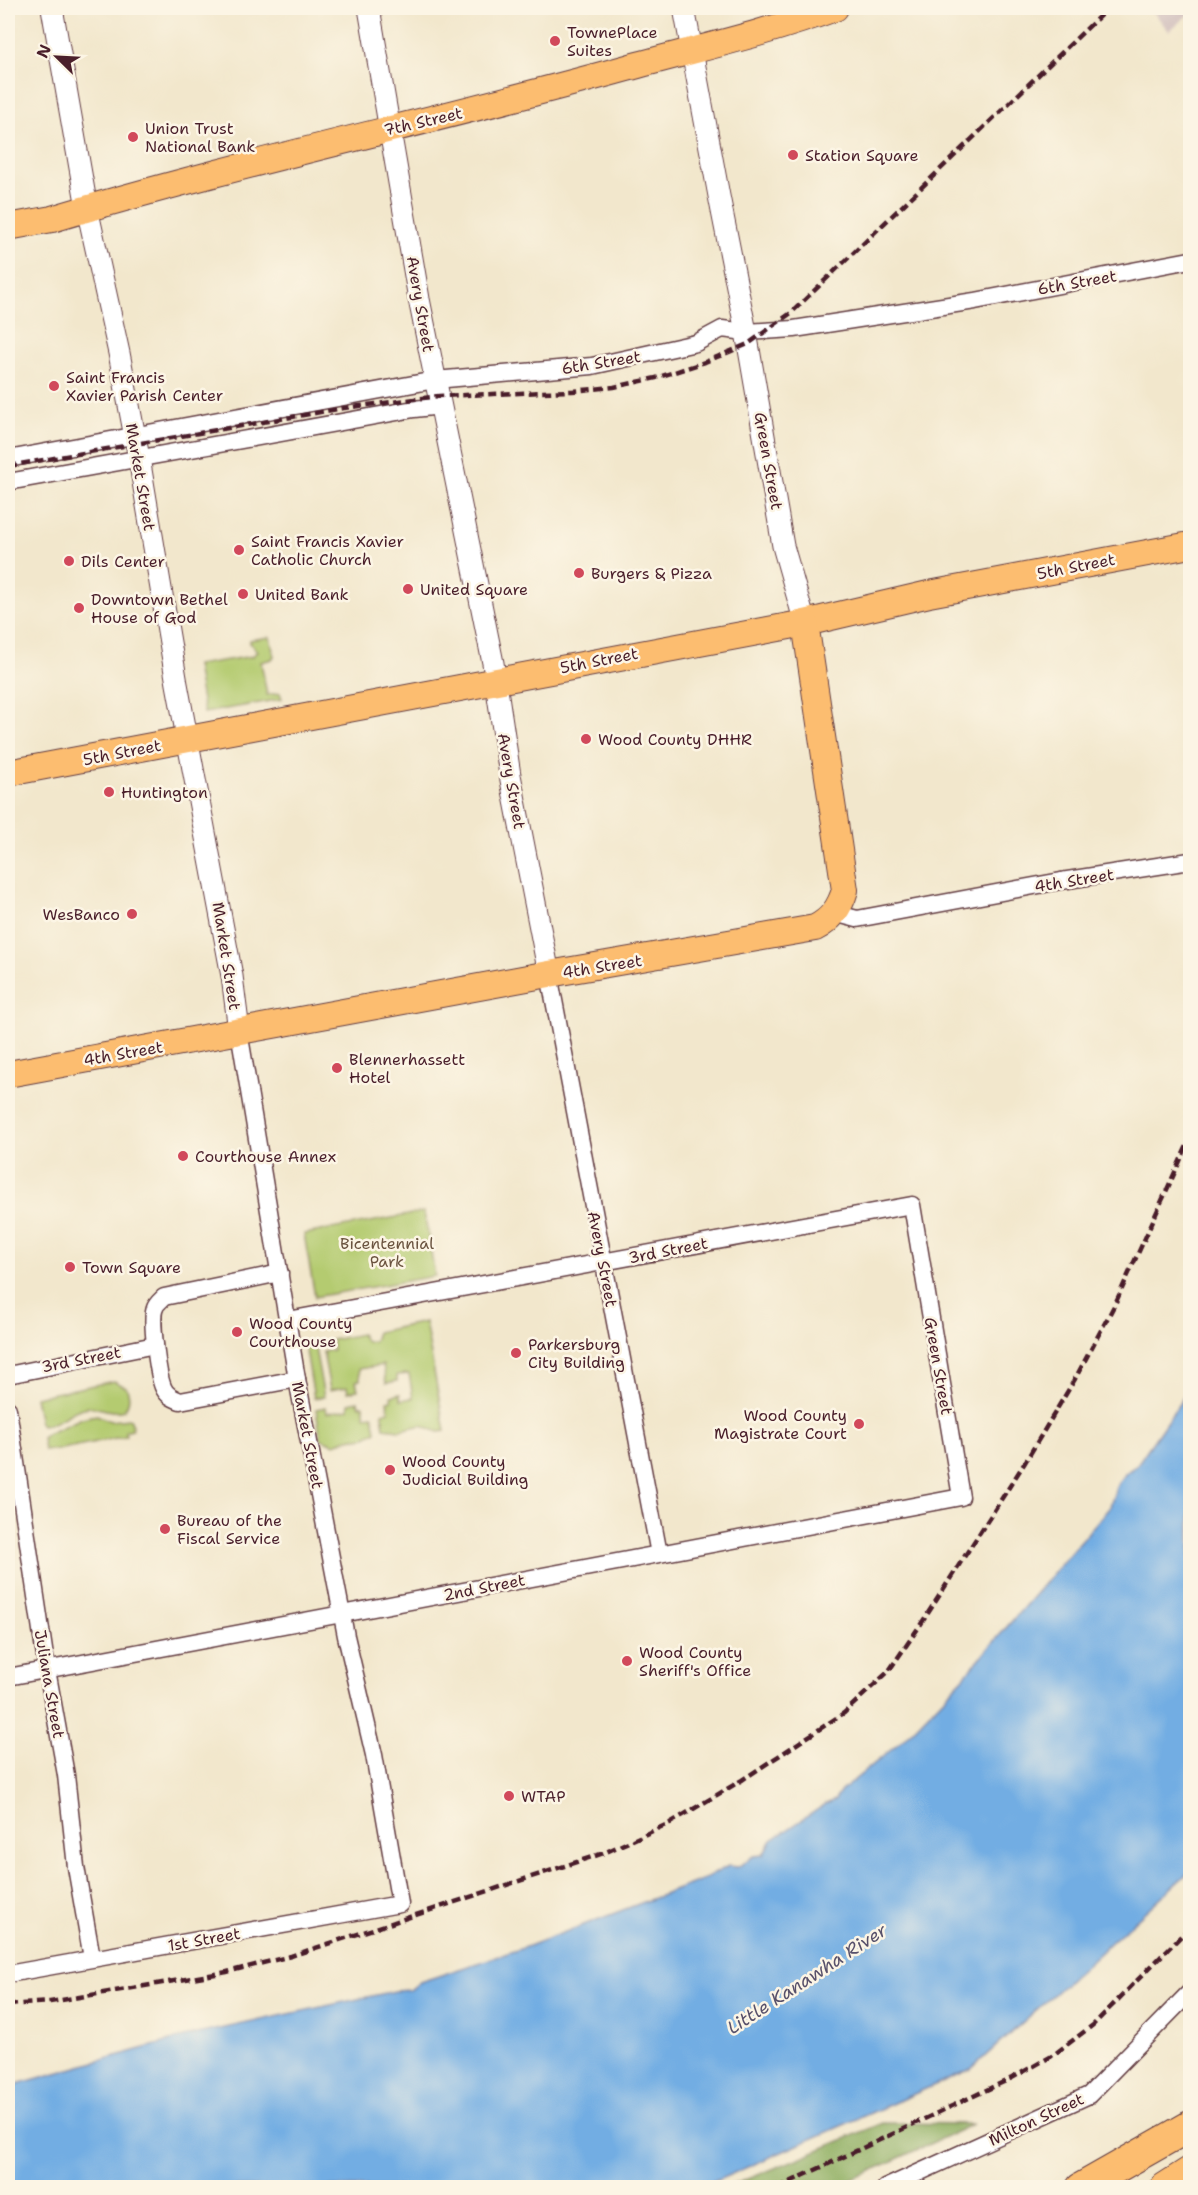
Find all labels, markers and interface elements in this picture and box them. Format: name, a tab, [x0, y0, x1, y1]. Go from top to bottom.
place label: TownePlace Suites	[567, 22, 658, 61]
north arrow	[27, 27, 87, 87]
marker: TownePlace Suites	[548, 34, 562, 48]
text: N	[32, 41, 56, 61]
street label: 7th Street	[382, 102, 465, 141]
place label: Union Trust National Bank	[145, 118, 255, 157]
marker: Union Trust National Bank	[126, 130, 140, 144]
place label: Station Square	[805, 145, 919, 166]
marker: Station Square	[786, 148, 800, 162]
street label: Avery Street	[402, 254, 439, 354]
street label: 6th Street	[1036, 265, 1118, 300]
street label: 6th Street	[560, 346, 642, 379]
place label: Saint Francis Xavier Parish Center	[66, 367, 223, 406]
marker: Saint Francis Xavier Parish Center	[47, 379, 61, 393]
street label: Green Street	[750, 411, 787, 512]
street label: Market Street	[121, 422, 160, 533]
place label: Saint Francis Xavier Catholic Church	[251, 531, 404, 570]
marker: Saint Francis Xavier Catholic Church	[232, 543, 246, 557]
street label: 5th Street	[1035, 549, 1117, 584]
place label: Dils Center	[81, 551, 165, 572]
marker: Dils Center	[62, 554, 76, 568]
place label: Burgers & Pizza	[591, 563, 712, 584]
marker: Burgers & Pizza	[572, 566, 586, 580]
place label: United Square	[420, 579, 528, 600]
marker: United Square	[401, 582, 415, 596]
place label: United Bank	[255, 584, 349, 605]
marker: United Bank	[236, 587, 250, 601]
place label: Downtown Bethel House of God	[91, 589, 228, 628]
marker: Downtown Bethel House of God	[72, 601, 86, 615]
street label: 5th Street	[558, 643, 640, 678]
place label: Wood County DHHR	[598, 729, 752, 750]
street label: Avery Street	[493, 731, 530, 831]
marker: Wood County DHHR	[579, 732, 593, 746]
street label: 5th Street	[81, 735, 163, 770]
place label: Huntington	[121, 782, 208, 803]
marker: Huntington	[102, 785, 116, 799]
street label: 4th Street	[1033, 864, 1115, 897]
street label: Market Street	[208, 901, 245, 1012]
place label: WesBanco	[43, 904, 120, 925]
marker: WesBanco	[125, 907, 139, 921]
street label: 4th Street	[561, 950, 643, 983]
street label: 4th Street	[82, 1036, 164, 1071]
place label: Blennerhassett Hotel	[349, 1049, 465, 1088]
marker: Blennerhassett Hotel	[330, 1061, 344, 1075]
place label: Courthouse Annex	[195, 1146, 336, 1167]
marker: Courthouse Annex	[176, 1149, 190, 1163]
street label: Avery Street	[583, 1209, 622, 1309]
park label: Bicentennial Park	[340, 1233, 434, 1272]
street label: 3rd Street	[627, 1233, 710, 1268]
place label: Town Square	[82, 1257, 181, 1278]
marker: Town Square	[63, 1260, 77, 1274]
place label: Wood County Courthouse	[249, 1313, 353, 1352]
street label: Green Street	[920, 1316, 957, 1417]
marker: Wood County Courthouse	[230, 1325, 244, 1339]
place label: Parkersburg City Building	[528, 1334, 625, 1373]
street label: 3rd Street	[40, 1342, 123, 1377]
marker: Parkersburg City Building	[509, 1346, 523, 1360]
street label: Market Street	[287, 1380, 328, 1491]
place label: Wood County Magistrate Court	[714, 1405, 847, 1444]
marker: Wood County Magistrate Court	[852, 1417, 866, 1431]
place label: Wood County Judicial Building	[402, 1451, 529, 1490]
marker: Wood County Judicial Building	[383, 1463, 397, 1477]
place label: Bureau of the Fiscal Service	[177, 1510, 282, 1549]
marker: Bureau of the Fiscal Service	[158, 1522, 172, 1536]
street label: 2nd Street	[441, 1569, 527, 1606]
street label: Juliana Street	[30, 1628, 69, 1740]
place label: Wood County Sheriff's Office	[639, 1642, 751, 1681]
marker: Wood County Sheriff's Office	[620, 1654, 634, 1668]
place label: WTAP	[521, 1786, 565, 1807]
marker: WTAP	[502, 1789, 516, 1803]
water label: Little Kanawha River	[722, 1918, 892, 2040]
street label: 1st Street	[166, 1923, 242, 1956]
street label: Milton Street	[985, 2088, 1087, 2151]

